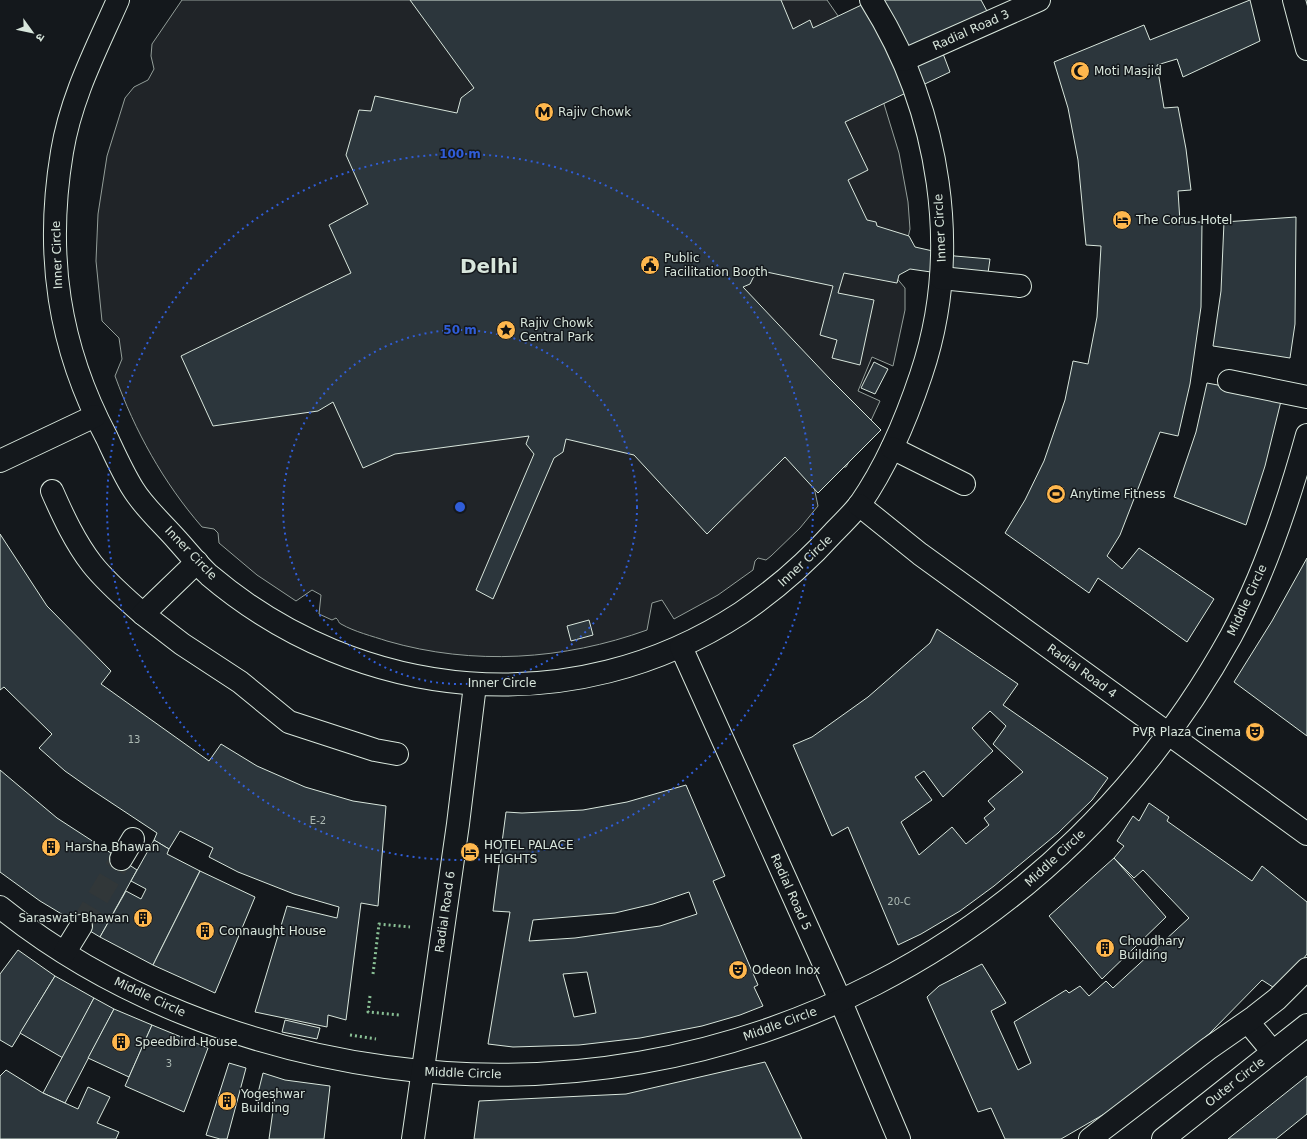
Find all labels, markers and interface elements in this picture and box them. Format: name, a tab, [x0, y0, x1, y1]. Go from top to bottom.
street label: Radial Road 3	[930, 7, 1012, 53]
north arrow	[12, 12, 52, 52]
text: उ	[32, 31, 47, 44]
mosque icon: Moti Masjid	[1069, 60, 1091, 82]
place label: Moti Masjid	[1094, 64, 1162, 78]
metro station icon: Rajiv Chowk	[533, 101, 555, 123]
place label: Rajiv Chowk	[558, 105, 631, 119]
text: 100 m	[439, 147, 481, 161]
street label: Inner Circle	[931, 193, 949, 263]
hotel icon: The Corus Hotel	[1111, 209, 1133, 231]
place label: The Corus Hotel	[1135, 213, 1232, 227]
street label: Inner Circle	[49, 220, 65, 290]
place label: Public Facilitation Booth	[664, 251, 768, 279]
district label: Delhi	[460, 254, 518, 278]
public building icon: Public Facilitation Booth	[639, 254, 661, 276]
place label: Rajiv Chowk Central Park	[520, 316, 593, 344]
place icon: Rajiv Chowk Central Park	[495, 319, 517, 341]
text: 50 m	[443, 323, 477, 337]
sports icon: Anytime Fitness	[1045, 483, 1067, 505]
place label: Anytime Fitness	[1070, 487, 1165, 501]
centre of rings	[453, 500, 467, 514]
street label: Inner Circle	[162, 523, 220, 583]
street label: Inner Circle	[775, 532, 835, 590]
street label: Middle Circle	[1224, 562, 1270, 638]
street label: Radial Road 4	[1045, 641, 1119, 701]
street label: Inner Circle	[468, 676, 536, 690]
theatre icon: PVR Plaza Cinema	[1244, 721, 1266, 743]
place label: PVR Plaza Cinema	[1132, 725, 1241, 739]
house number: 13	[128, 734, 140, 745]
house number: E-2	[310, 815, 326, 826]
street label: Middle Circle	[1022, 827, 1088, 889]
building icon: Harsha Bhawan	[40, 836, 62, 858]
place label: HOTEL PALACE HEIGHTS	[484, 838, 573, 866]
place label: Harsha Bhawan	[65, 840, 159, 854]
hotel icon: HOTEL PALACE HEIGHTS	[459, 841, 481, 863]
street label: Radial Road 5	[768, 851, 814, 933]
street label: Radial Road 6	[432, 870, 458, 954]
house number: 20-C	[887, 896, 911, 907]
building icon: Saraswati Bhawan	[132, 907, 154, 929]
place label: Saraswati Bhawan	[19, 911, 129, 925]
building icon: Connaught House	[194, 920, 216, 942]
place label: Connaught House	[219, 924, 326, 938]
place label: Choudhary Building	[1119, 934, 1185, 962]
building icon: Choudhary Building	[1094, 937, 1116, 959]
theatre icon: Odeon Inox	[727, 959, 749, 981]
place label: Odeon Inox	[752, 963, 820, 977]
street label: Middle Circle	[112, 974, 188, 1020]
street label: Middle Circle	[741, 1004, 819, 1044]
building icon: Speedbird House	[110, 1031, 132, 1053]
place label: Speedbird House	[135, 1035, 237, 1049]
street label: Outer Circle	[1202, 1054, 1268, 1110]
house number: 3	[166, 1058, 172, 1069]
street label: Middle Circle	[424, 1065, 502, 1081]
place label: Yogeshwar Building	[240, 1087, 305, 1115]
building icon: Yogeshwar Building	[216, 1090, 238, 1112]

